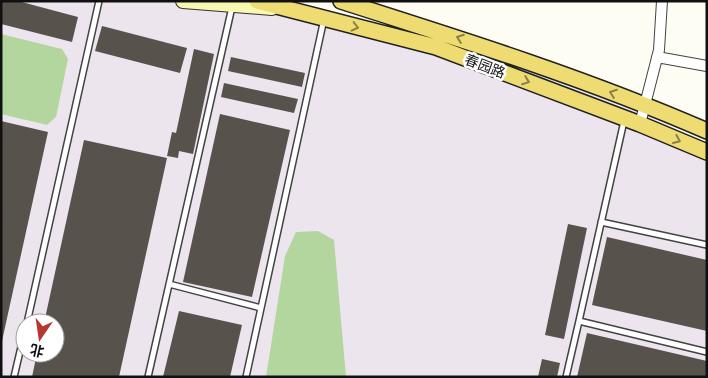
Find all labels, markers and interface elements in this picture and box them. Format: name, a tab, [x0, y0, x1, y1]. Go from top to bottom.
one-way arrow	[350, 21, 358, 31]
one-way arrow	[456, 34, 465, 44]
street label: 春园路	[462, 49, 508, 82]
one-way arrow	[521, 75, 530, 85]
one-way arrow	[609, 88, 618, 98]
one-way arrow	[672, 133, 681, 144]
north arrow	[15, 313, 65, 363]
text: 北	[28, 340, 46, 362]

